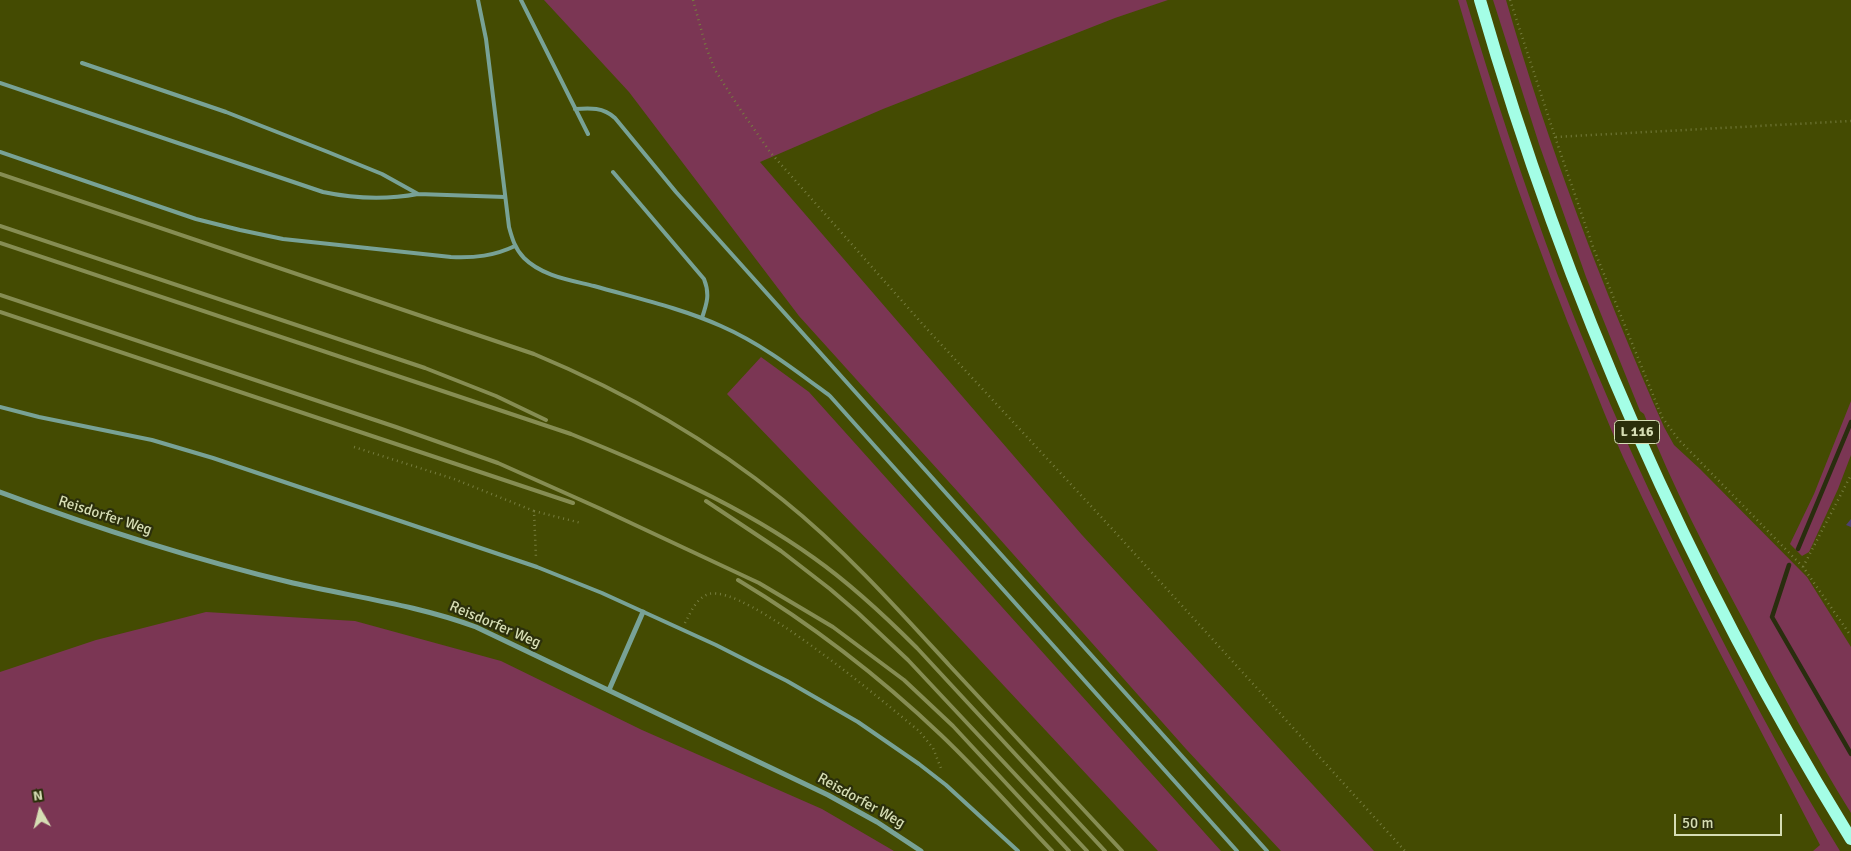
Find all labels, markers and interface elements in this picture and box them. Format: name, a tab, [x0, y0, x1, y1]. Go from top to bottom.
road number: L 116	[1614, 421, 1660, 444]
street label: Reisdorfer Weg	[56, 492, 154, 540]
street label: Reisdorfer Weg	[447, 598, 543, 652]
street label: Reisdorfer Weg	[814, 770, 908, 832]
north arrow	[15, 786, 65, 836]
text: N	[32, 787, 44, 805]
scale bar	[1676, 804, 1784, 836]
text: 50 m	[1682, 814, 1713, 832]

